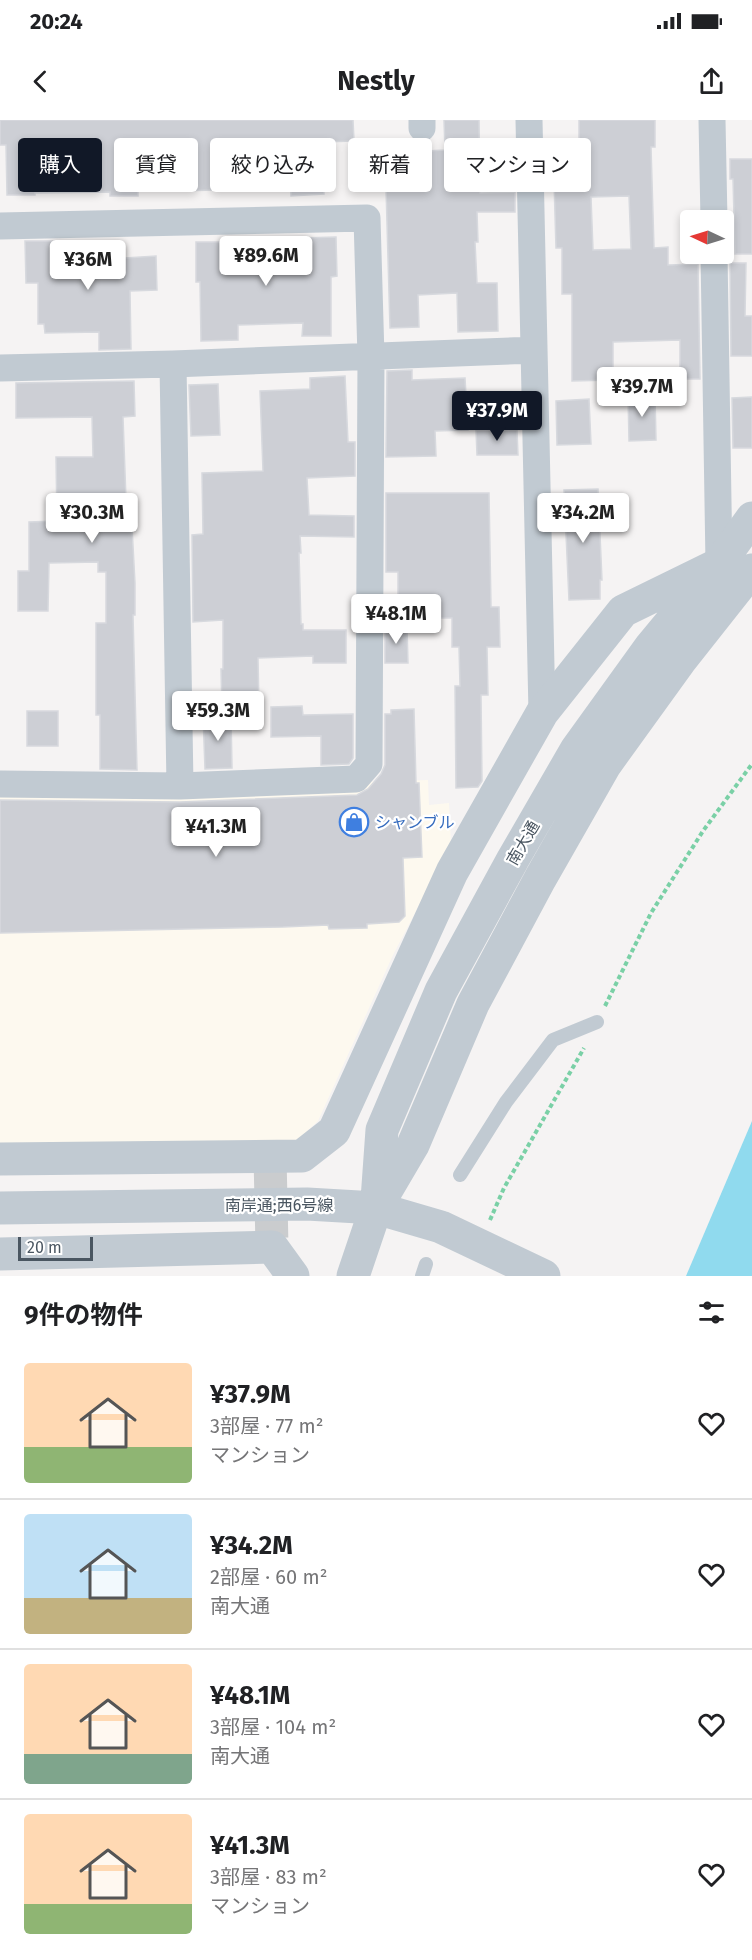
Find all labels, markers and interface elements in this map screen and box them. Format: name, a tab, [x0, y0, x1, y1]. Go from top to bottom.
text: 20:24	[30, 8, 83, 35]
icon: back	[24, 65, 57, 98]
text: Nestly	[337, 65, 415, 97]
icon: share	[695, 65, 728, 98]
chip: 購入	[18, 138, 102, 192]
chip: 賃貸	[114, 138, 198, 192]
chip: 絞り込み	[210, 138, 336, 192]
chip: 新着	[348, 138, 432, 192]
chip: マンション	[444, 138, 591, 192]
north arrow	[680, 210, 734, 264]
map controls	[680, 210, 734, 264]
pin: ¥89.6M	[217, 236, 315, 287]
pin: ¥36M	[52, 240, 124, 291]
text: ¥89.6M	[233, 243, 299, 267]
text: ¥36M	[64, 247, 112, 271]
pin: ¥39.7M	[593, 367, 691, 418]
text: ¥39.7M	[611, 374, 673, 398]
pin: ¥37.9M	[448, 391, 546, 442]
text: ¥37.9M	[466, 398, 528, 422]
pin: ¥30.3M	[43, 493, 141, 544]
pin: ¥34.2M	[534, 493, 632, 544]
text: ¥30.3M	[60, 500, 124, 524]
text: ¥34.2M	[551, 500, 615, 524]
pin: ¥48.1M	[347, 594, 445, 645]
text: ¥48.1M	[365, 601, 427, 625]
pin: ¥59.3M	[169, 691, 267, 742]
text: ¥59.3M	[186, 698, 250, 722]
shop icon: シャンブル	[338, 806, 370, 838]
pin: ¥41.3M	[167, 807, 265, 858]
place label: シャンブル	[375, 813, 455, 832]
text: ¥41.3M	[185, 814, 247, 838]
street label: 南大通	[503, 817, 543, 869]
street label: 南岸通;西6号線	[225, 1196, 333, 1215]
scale bar	[18, 1234, 93, 1262]
text: 20 m	[27, 1238, 62, 1257]
icon: filters	[695, 1296, 728, 1329]
text: 9件の物件	[24, 1300, 143, 1331]
text: ¥37.9M	[210, 1379, 291, 1410]
icon: home	[72, 1387, 144, 1459]
icon: heart	[695, 1407, 728, 1440]
text: 3部屋 · 77 m²	[210, 1414, 323, 1438]
text: マンション	[210, 1443, 310, 1467]
text: ¥34.2M	[210, 1530, 293, 1561]
icon: home	[72, 1538, 144, 1610]
icon: heart	[695, 1558, 728, 1591]
text: 2部屋 · 60 m²	[210, 1565, 327, 1589]
text: 南大通	[210, 1594, 270, 1618]
text: ¥48.1M	[210, 1680, 290, 1711]
icon: home	[72, 1688, 144, 1760]
icon: heart	[695, 1708, 728, 1741]
text: 3部屋 · 104 m²	[210, 1715, 336, 1739]
text: 南大通	[210, 1744, 270, 1768]
text: ¥41.3M	[210, 1830, 290, 1861]
icon: home	[72, 1838, 144, 1910]
icon: heart	[695, 1858, 728, 1891]
text: 3部屋 · 83 m²	[210, 1865, 327, 1889]
text: マンション	[210, 1894, 310, 1918]

